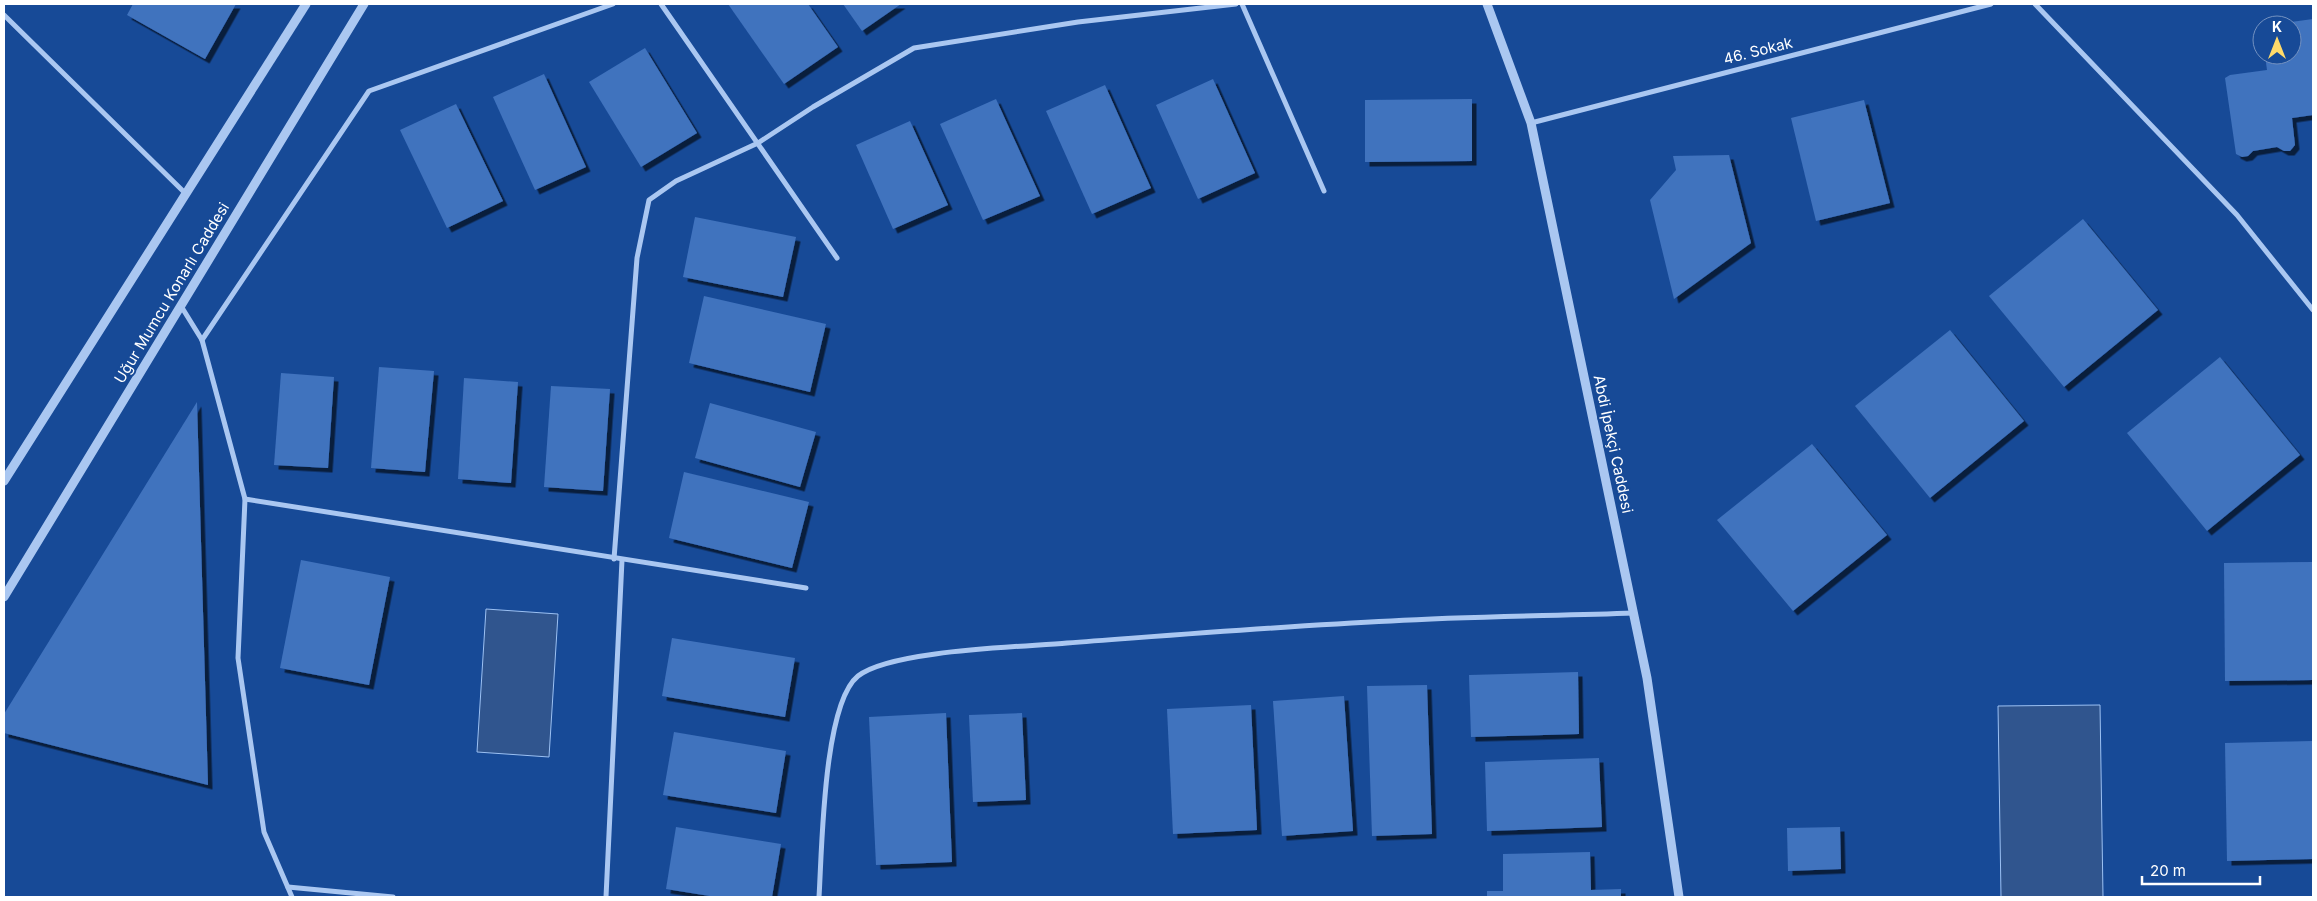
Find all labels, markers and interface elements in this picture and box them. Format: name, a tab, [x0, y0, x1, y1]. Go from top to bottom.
north arrow	[2252, 15, 2302, 65]
text: K	[2272, 18, 2282, 35]
street label: 46. Sokak	[1721, 33, 1795, 68]
street label: Uğur Mumcu Konarlı Caddesi	[110, 199, 233, 387]
street label: Abdi İpekçi Caddesi	[1590, 373, 1637, 515]
scale bar	[2142, 854, 2260, 886]
text: 20 m	[2150, 861, 2186, 880]

